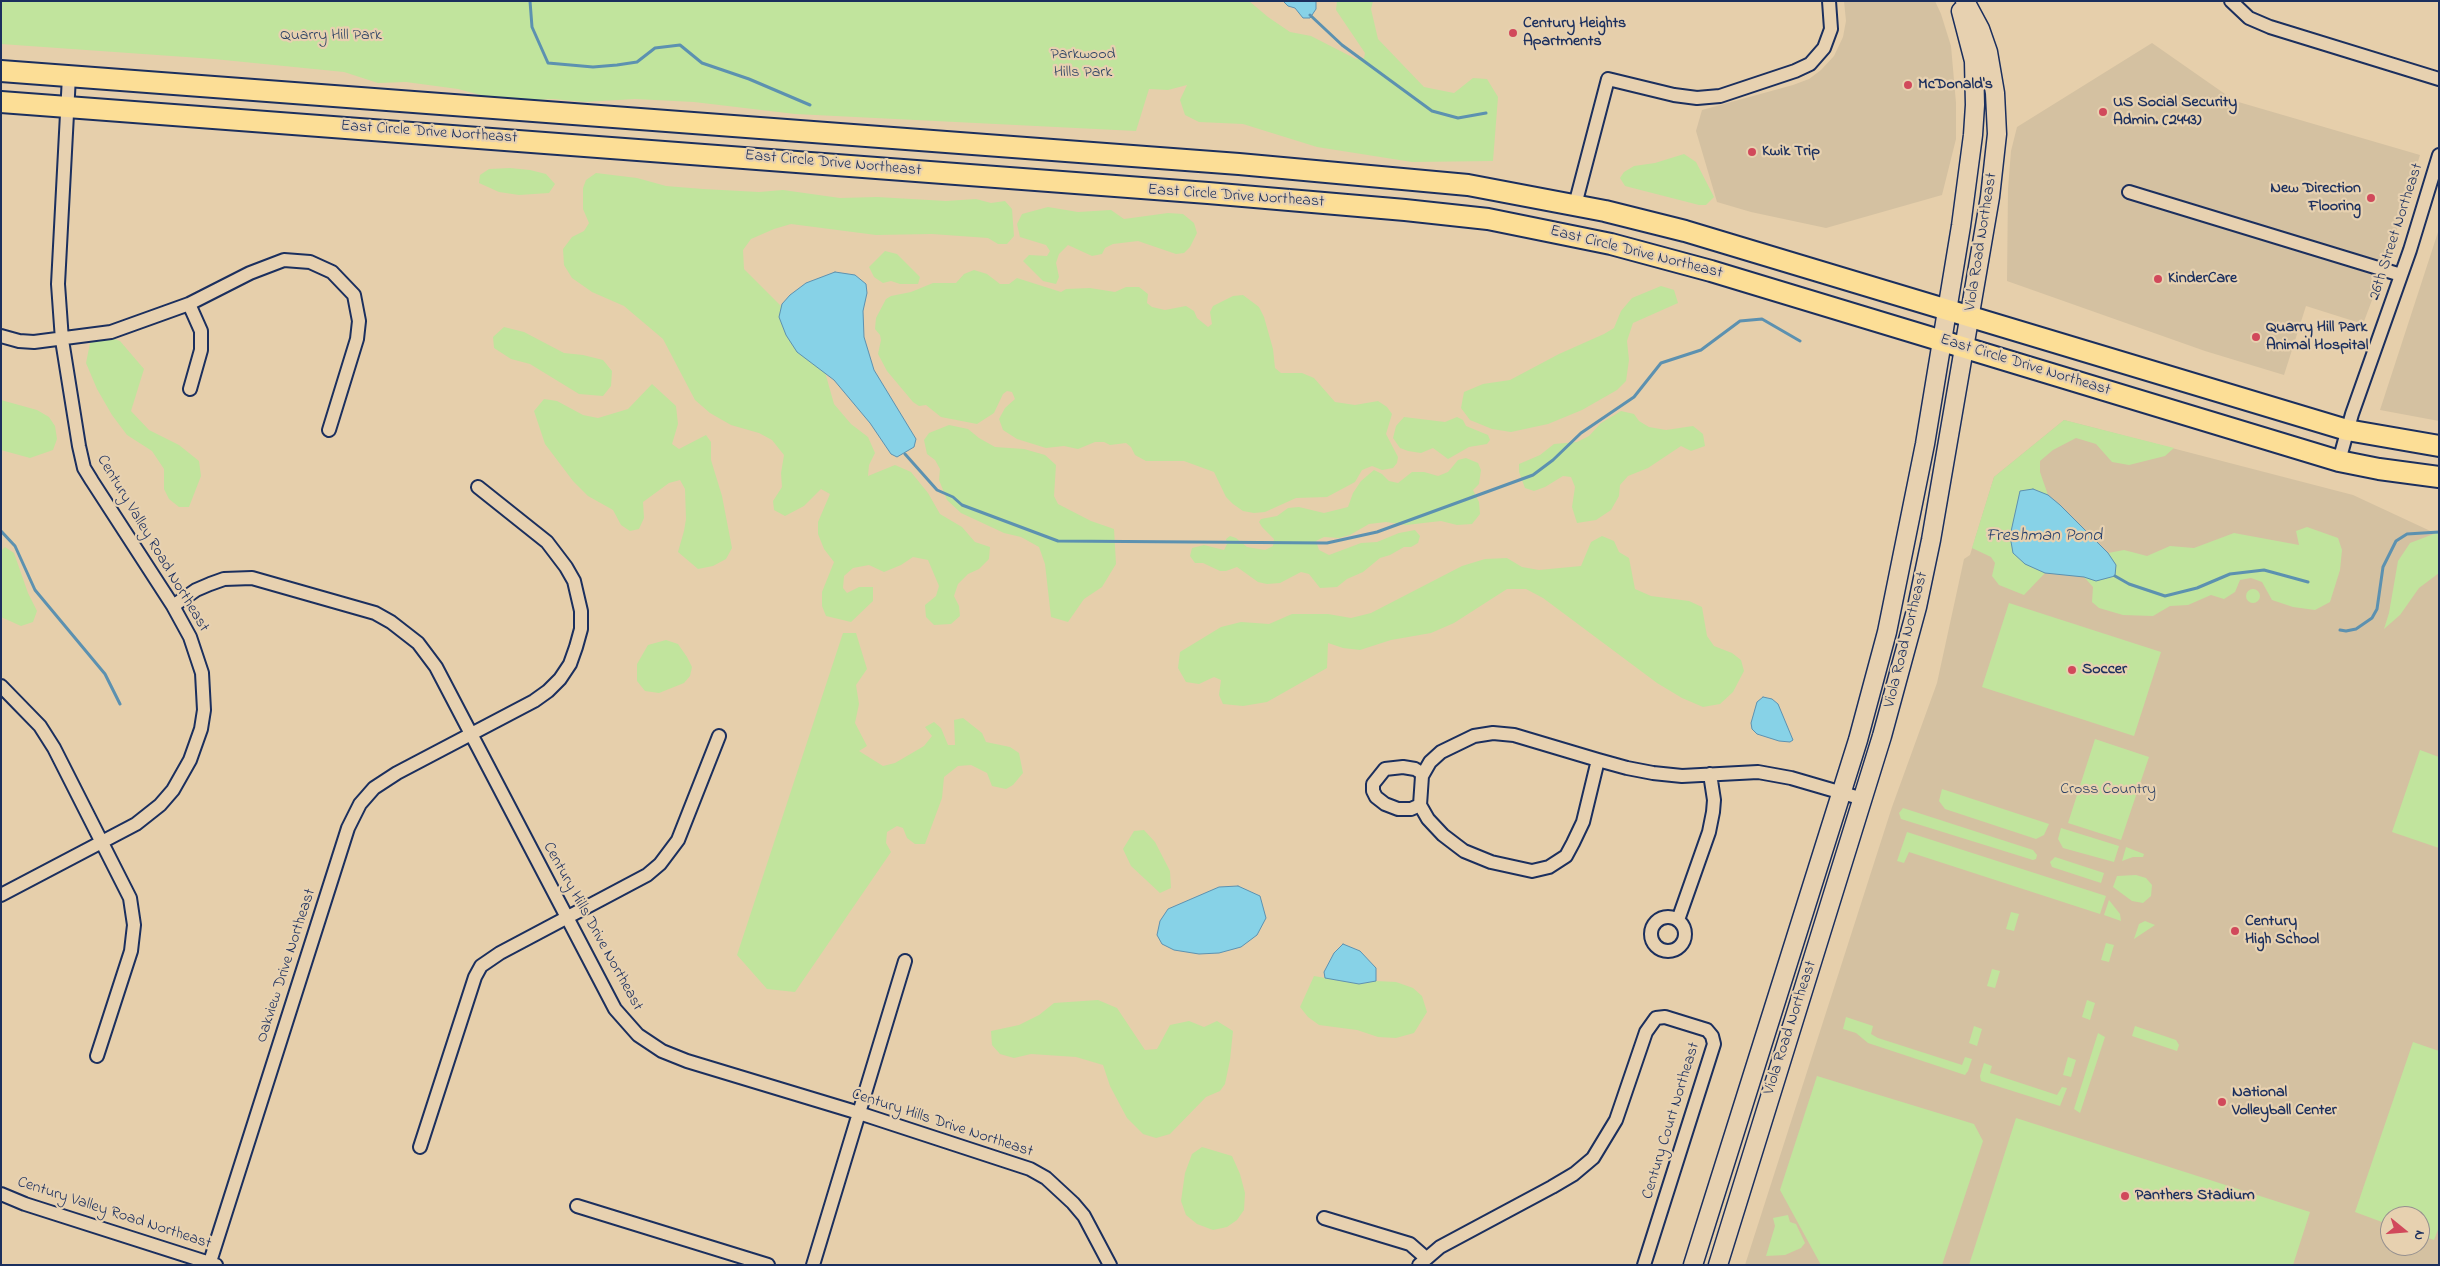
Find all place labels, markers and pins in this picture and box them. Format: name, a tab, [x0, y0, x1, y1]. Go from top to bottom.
place label: Century Heights Apartments	[1523, 14, 1626, 52]
marker: Century Heights Apartments	[1507, 27, 1519, 39]
place label: McDonald's	[1918, 75, 1993, 95]
marker: McDonald's	[1902, 79, 1914, 91]
place label: US Social Security Admin. (2443)	[2113, 93, 2237, 131]
marker: US Social Security Admin. (2443)	[2097, 106, 2109, 118]
place label: Kwik Trip	[1762, 142, 1820, 162]
marker: Kwik Trip	[1746, 146, 1758, 158]
place label: New Direction Flooring	[2270, 179, 2361, 217]
marker: New Direction Flooring	[2365, 192, 2377, 204]
place label: KinderCare	[2168, 269, 2237, 289]
marker: KinderCare	[2152, 273, 2164, 285]
place label: Quarry Hill Park Animal Hospital	[2266, 318, 2368, 356]
marker: Quarry Hill Park Animal Hospital	[2250, 331, 2262, 343]
place label: Soccer	[2082, 660, 2127, 680]
marker: Soccer	[2066, 664, 2078, 676]
place label: Century High School	[2245, 912, 2319, 950]
marker: Century High School	[2229, 925, 2241, 937]
place label: National Volleyball Center	[2232, 1083, 2337, 1121]
marker: National Volleyball Center	[2216, 1096, 2228, 1108]
place label: Panthers Stadium	[2135, 1186, 2255, 1206]
marker: Panthers Stadium	[2119, 1190, 2131, 1202]

